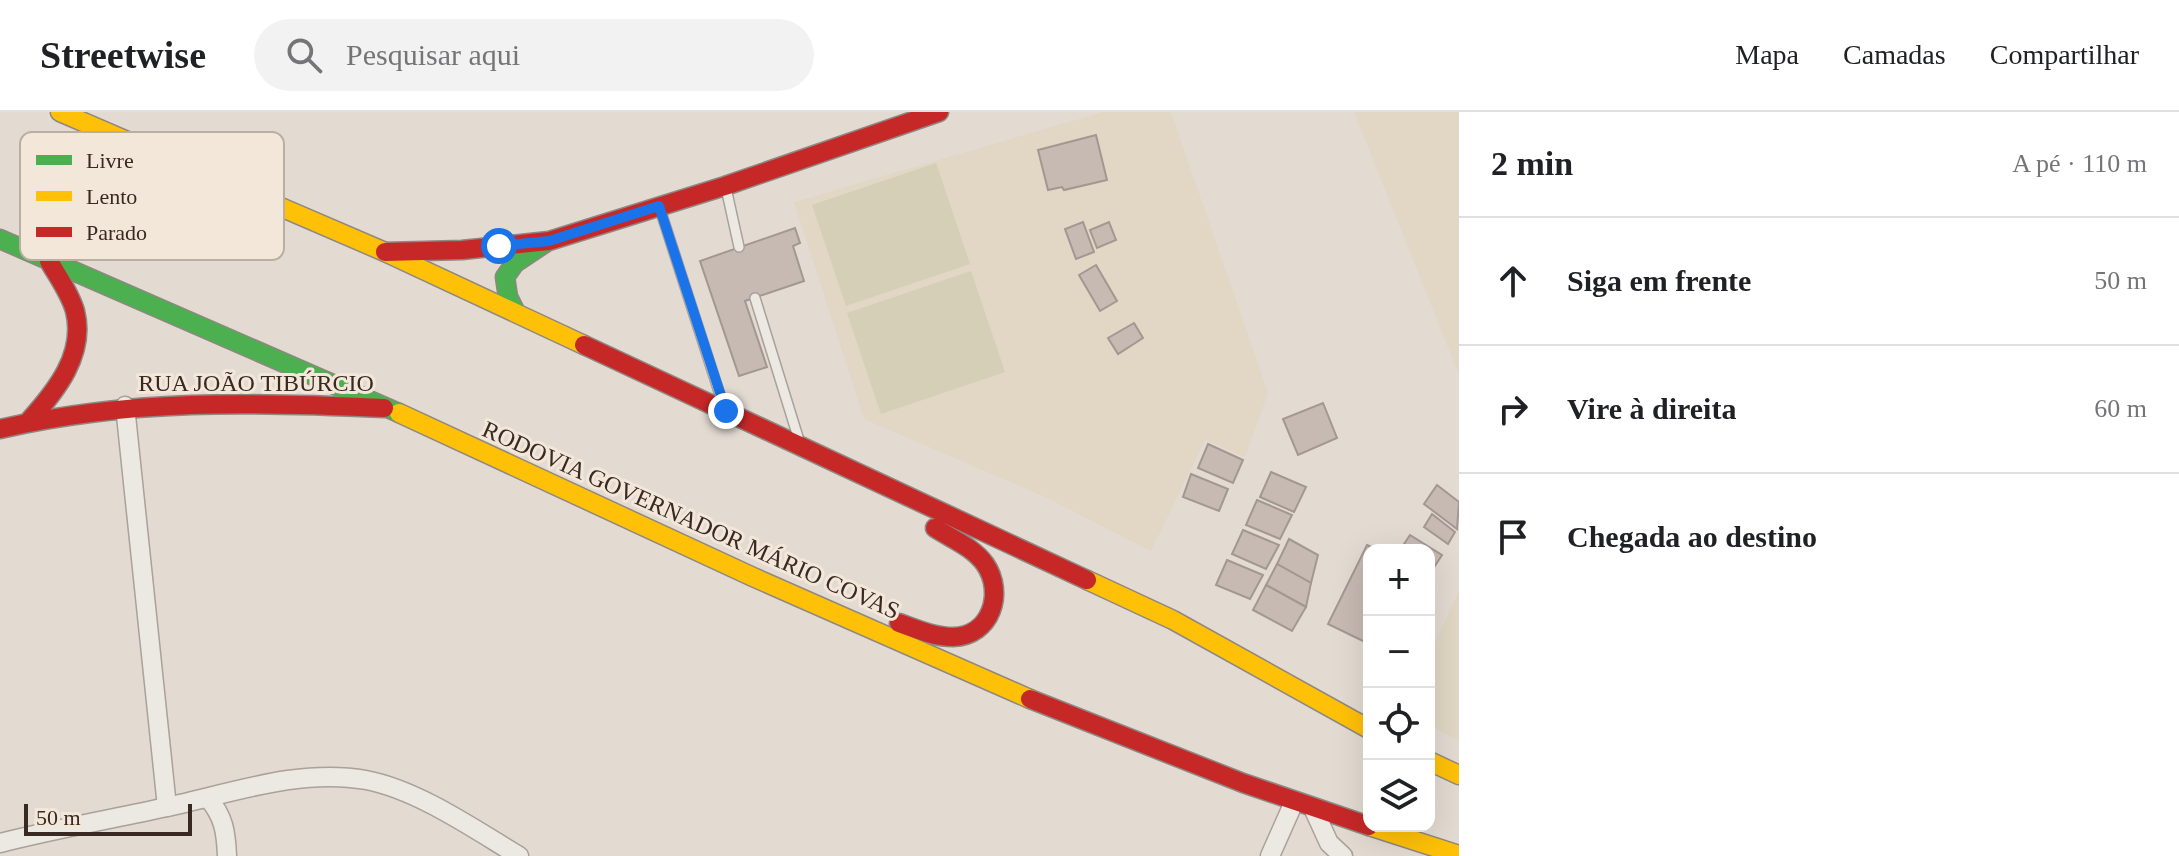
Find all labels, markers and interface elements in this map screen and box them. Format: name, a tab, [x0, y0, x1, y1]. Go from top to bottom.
search box	[254, 19, 814, 91]
icon: search	[282, 33, 326, 77]
text: Streetwise	[40, 34, 206, 76]
text: Pesquisar aqui	[346, 38, 520, 71]
text: Mapa	[1735, 39, 1799, 70]
text: Camadas	[1843, 39, 1946, 70]
text: Compartilhar	[1990, 39, 2139, 70]
legend	[20, 132, 284, 260]
text: 2 min	[1491, 145, 1573, 182]
text: Livre	[86, 148, 134, 173]
text: A pé · 110 m	[2012, 149, 2147, 178]
text: Lento	[86, 184, 137, 209]
text: Parado	[86, 220, 147, 245]
route start	[481, 228, 517, 264]
icon: ahead	[1491, 259, 1535, 303]
text: Siga em frente	[1567, 264, 1751, 297]
text: 50 m	[2094, 266, 2147, 295]
street label: RUA JOÃO TIBÚRCIO	[138, 370, 374, 396]
icon: right	[1491, 387, 1535, 431]
text: Vire à direita	[1567, 392, 1736, 425]
route end	[708, 393, 744, 429]
text: 60 m	[2094, 394, 2147, 423]
street label: RODOVIA GOVERNADOR MÁRIO COVAS	[479, 416, 903, 624]
icon: arrive	[1491, 515, 1535, 559]
text: Chegada ao destino	[1567, 520, 1817, 553]
map controls	[1363, 544, 1435, 832]
button: +	[1363, 544, 1435, 616]
button: −	[1363, 616, 1435, 688]
button: locate	[1363, 688, 1435, 760]
button: layers	[1363, 760, 1435, 832]
scale bar	[24, 800, 192, 836]
text: 50 m	[36, 805, 81, 830]

